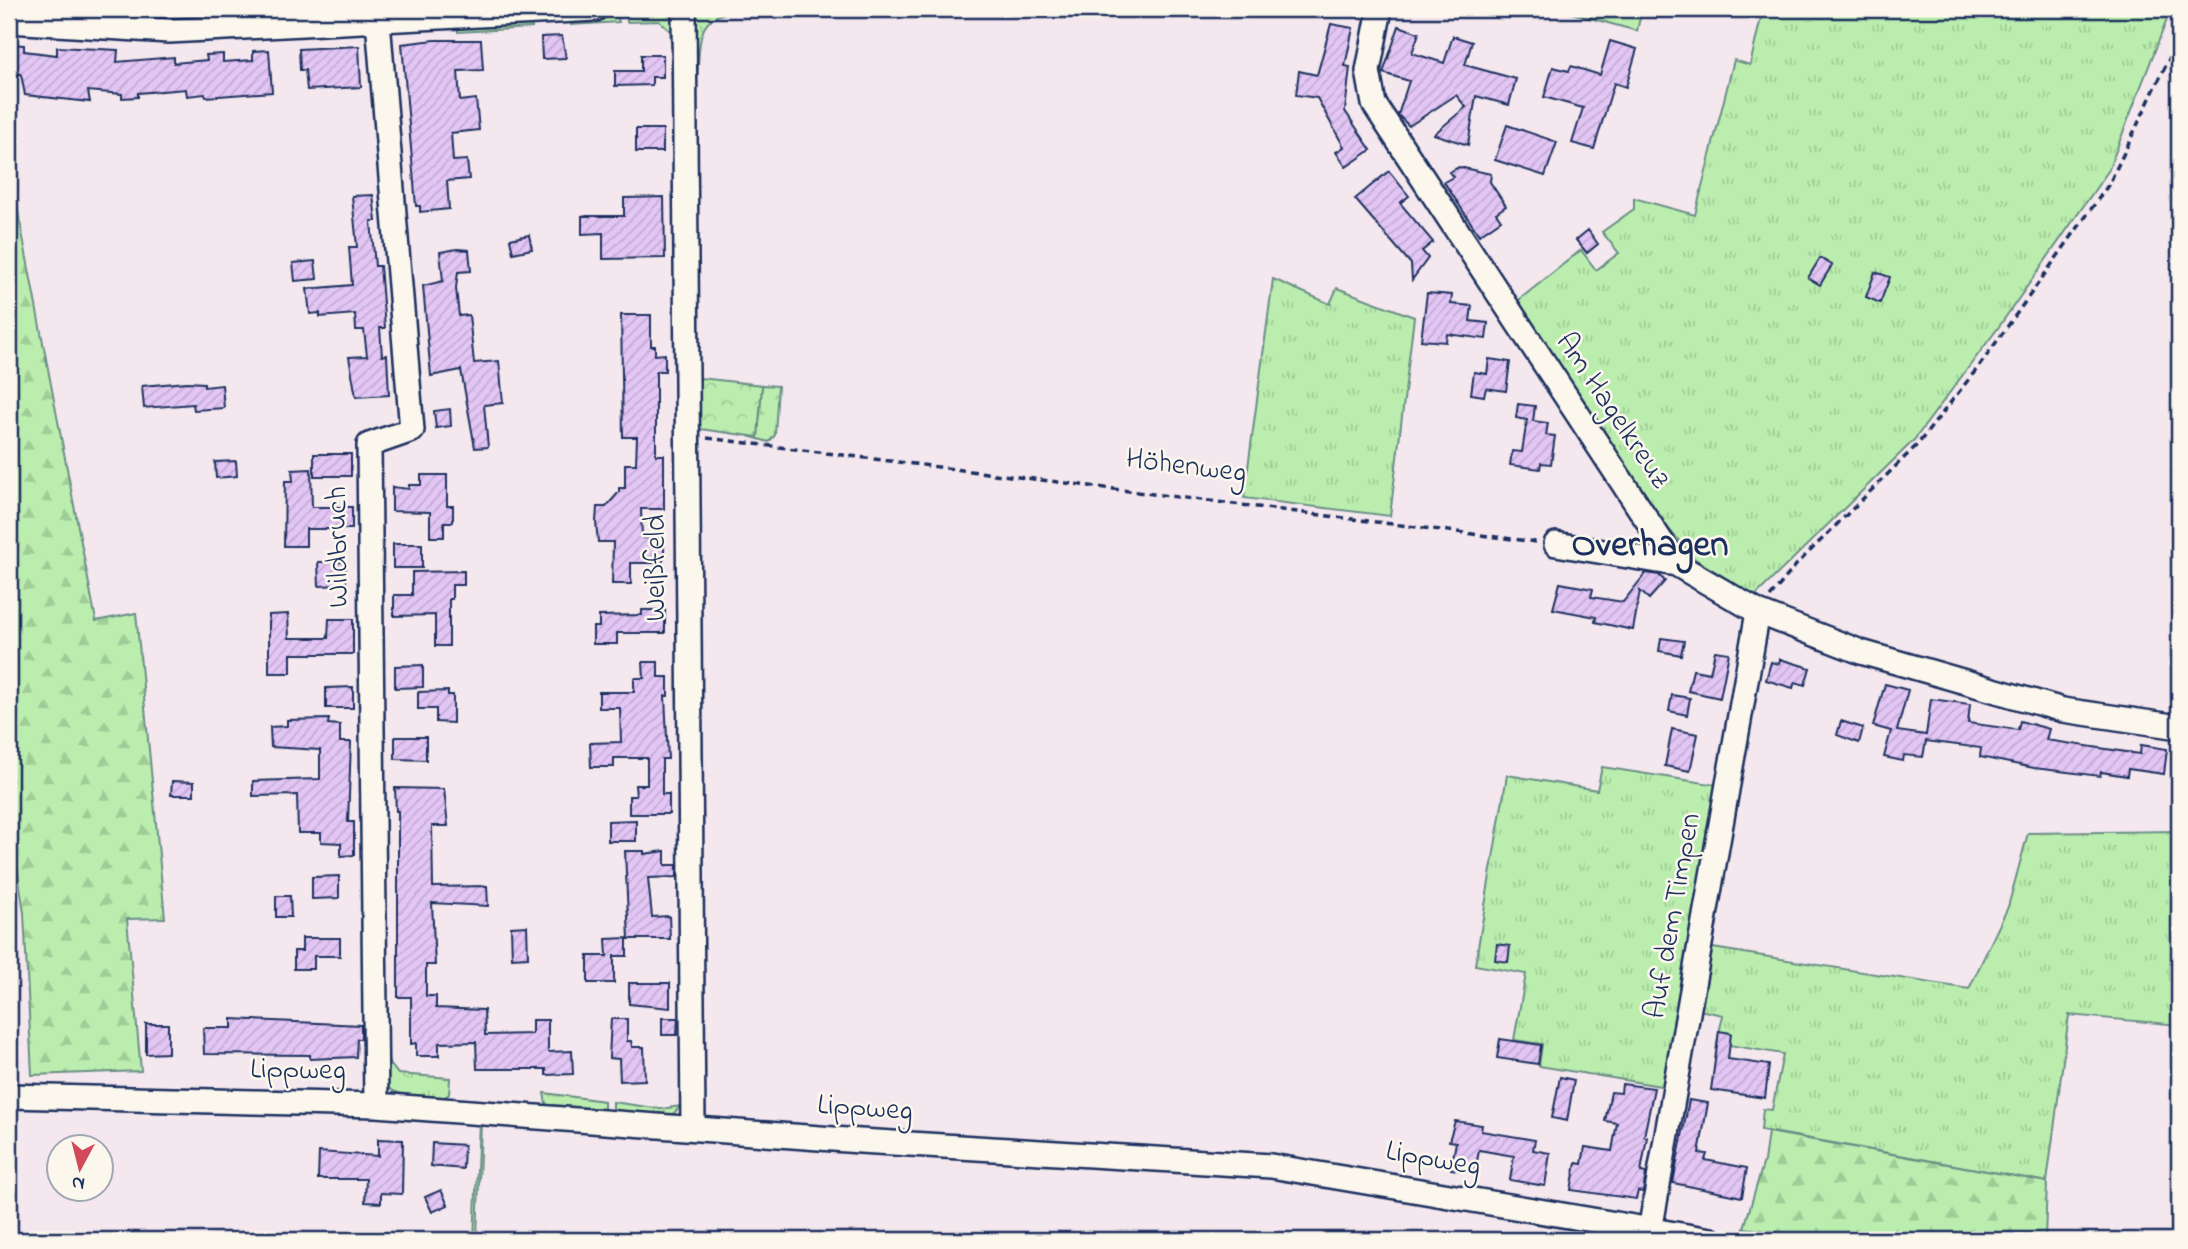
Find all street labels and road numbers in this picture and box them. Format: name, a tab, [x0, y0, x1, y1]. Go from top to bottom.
street label: Am Hagelkreuz	[1543, 324, 1681, 498]
street label: Höhenweg	[1123, 438, 1249, 496]
street label: Wildbruch	[316, 486, 362, 608]
street label: Weißfeld	[635, 514, 679, 622]
street label: Auf dem Timpen	[1634, 810, 1714, 1022]
street label: Lippweg	[250, 1048, 346, 1094]
street label: Lippweg	[816, 1084, 914, 1134]
street label: Lippweg	[1382, 1130, 1484, 1190]

